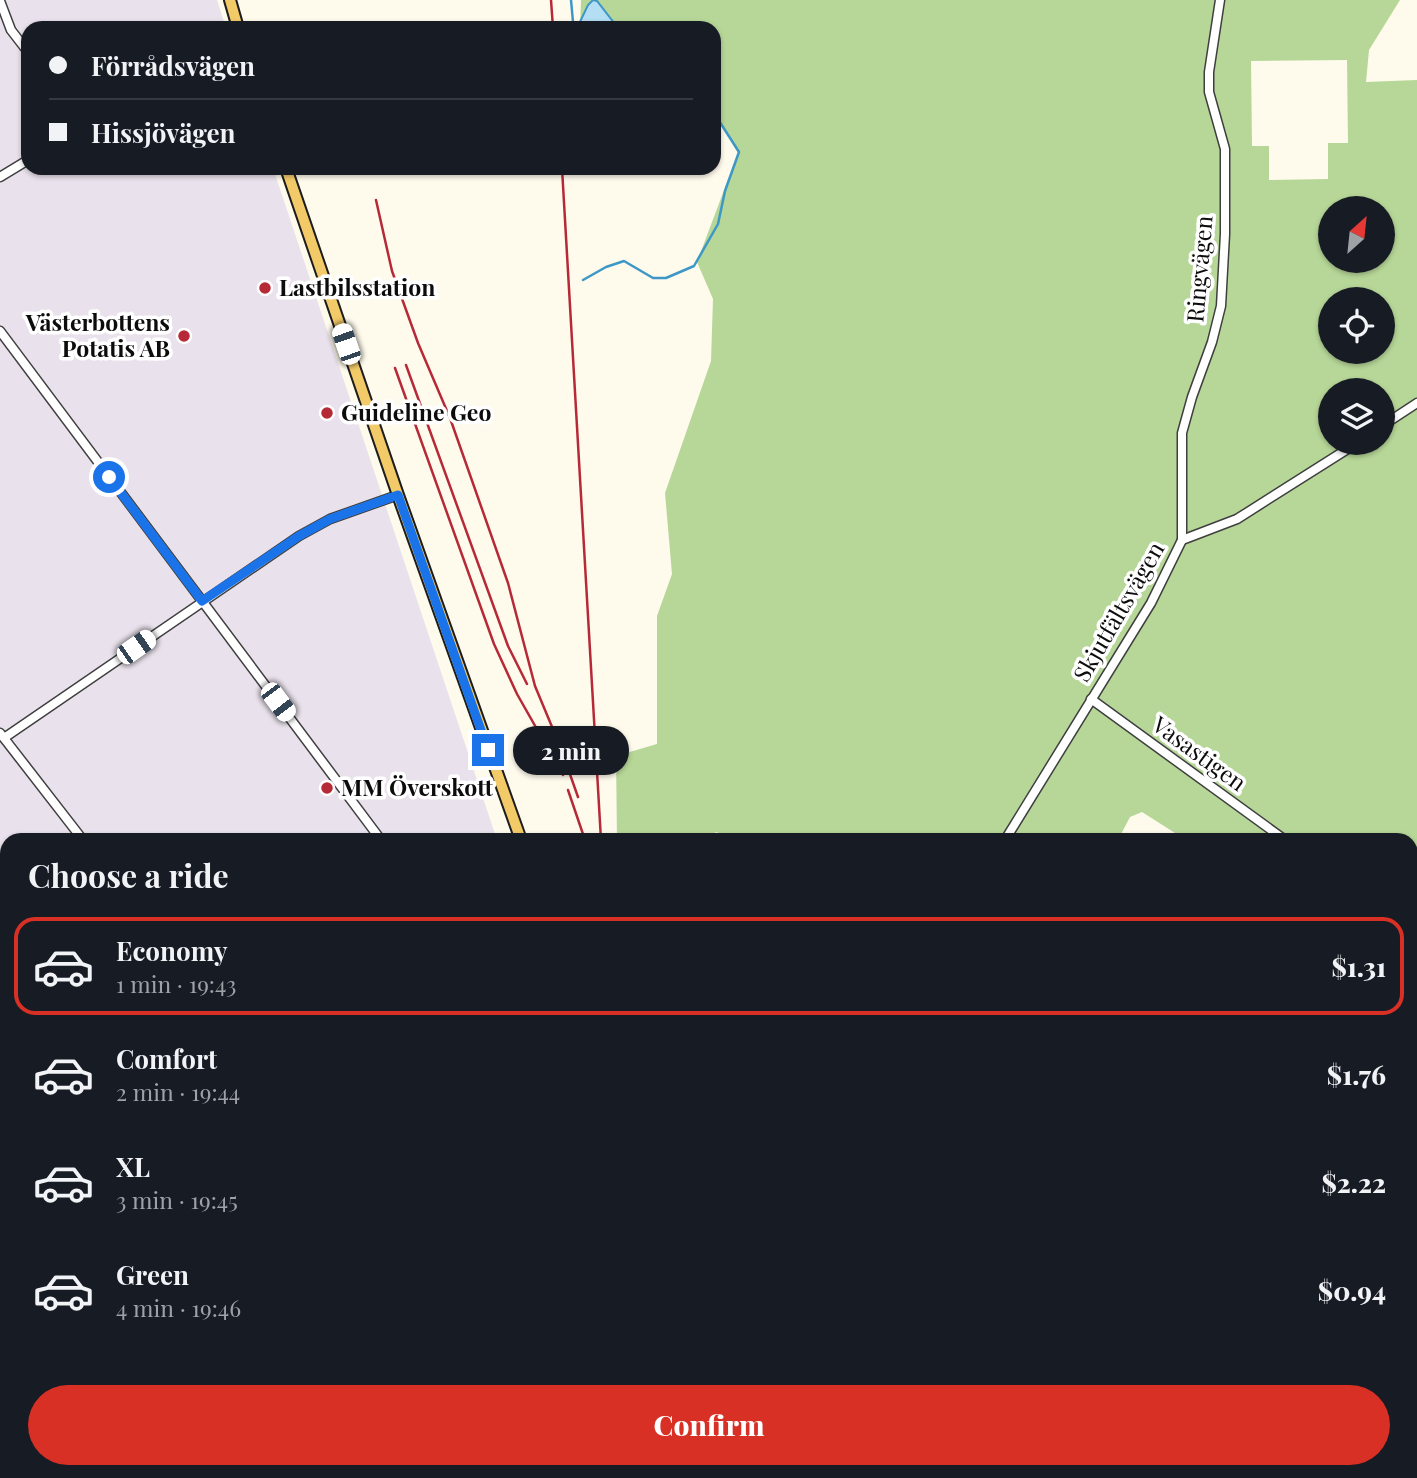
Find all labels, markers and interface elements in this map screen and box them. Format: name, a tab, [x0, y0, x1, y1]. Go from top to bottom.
text: Förrådsvägen	[91, 48, 255, 83]
text: Hissjövägen	[91, 115, 235, 150]
north arrow	[1318, 196, 1395, 273]
map controls	[1318, 196, 1395, 455]
street label: Ringvägen	[1178, 214, 1219, 323]
place label: Lastbilsstation	[279, 271, 435, 302]
marker: Lastbilsstation	[257, 280, 273, 296]
button: locate	[1318, 287, 1395, 364]
place label: Västerbottens Potatis AB	[25, 306, 170, 363]
car	[330, 321, 363, 367]
marker: Västerbottens Potatis AB	[176, 328, 192, 344]
button: layers	[1318, 378, 1395, 455]
place label: Guideline Geo	[341, 396, 491, 427]
marker: Guideline Geo	[319, 405, 335, 421]
route start	[93, 461, 125, 493]
street label: Skjutfältsvägen	[1065, 535, 1170, 687]
car	[113, 626, 160, 668]
car	[257, 679, 300, 725]
street label: Vasastigen	[1146, 708, 1253, 797]
callout: 2 min	[512, 726, 628, 774]
route end	[472, 734, 504, 766]
text: 2 min	[541, 735, 601, 766]
place label: MM Överskott	[341, 771, 494, 802]
marker: MM Överskott	[319, 780, 335, 796]
text: Choose a ride	[28, 853, 229, 896]
text: Economy	[116, 933, 227, 968]
icon: car	[32, 935, 95, 998]
text: $1.31	[1331, 949, 1386, 984]
text: 1 min · 19:43	[116, 968, 236, 999]
text: Comfort	[116, 1041, 217, 1076]
icon: car	[32, 1043, 95, 1106]
text: $1.76	[1327, 1057, 1386, 1092]
text: 2 min · 19:44	[116, 1076, 240, 1107]
text: XL	[116, 1149, 150, 1184]
icon: car	[32, 1151, 95, 1214]
text: $2.22	[1321, 1165, 1386, 1200]
text: 3 min · 19:45	[116, 1184, 238, 1215]
text: Green	[116, 1257, 189, 1292]
icon: car	[32, 1259, 95, 1322]
text: $0.94	[1318, 1273, 1386, 1308]
text: 4 min · 19:46	[116, 1292, 241, 1323]
button: Confirm	[28, 1385, 1390, 1465]

